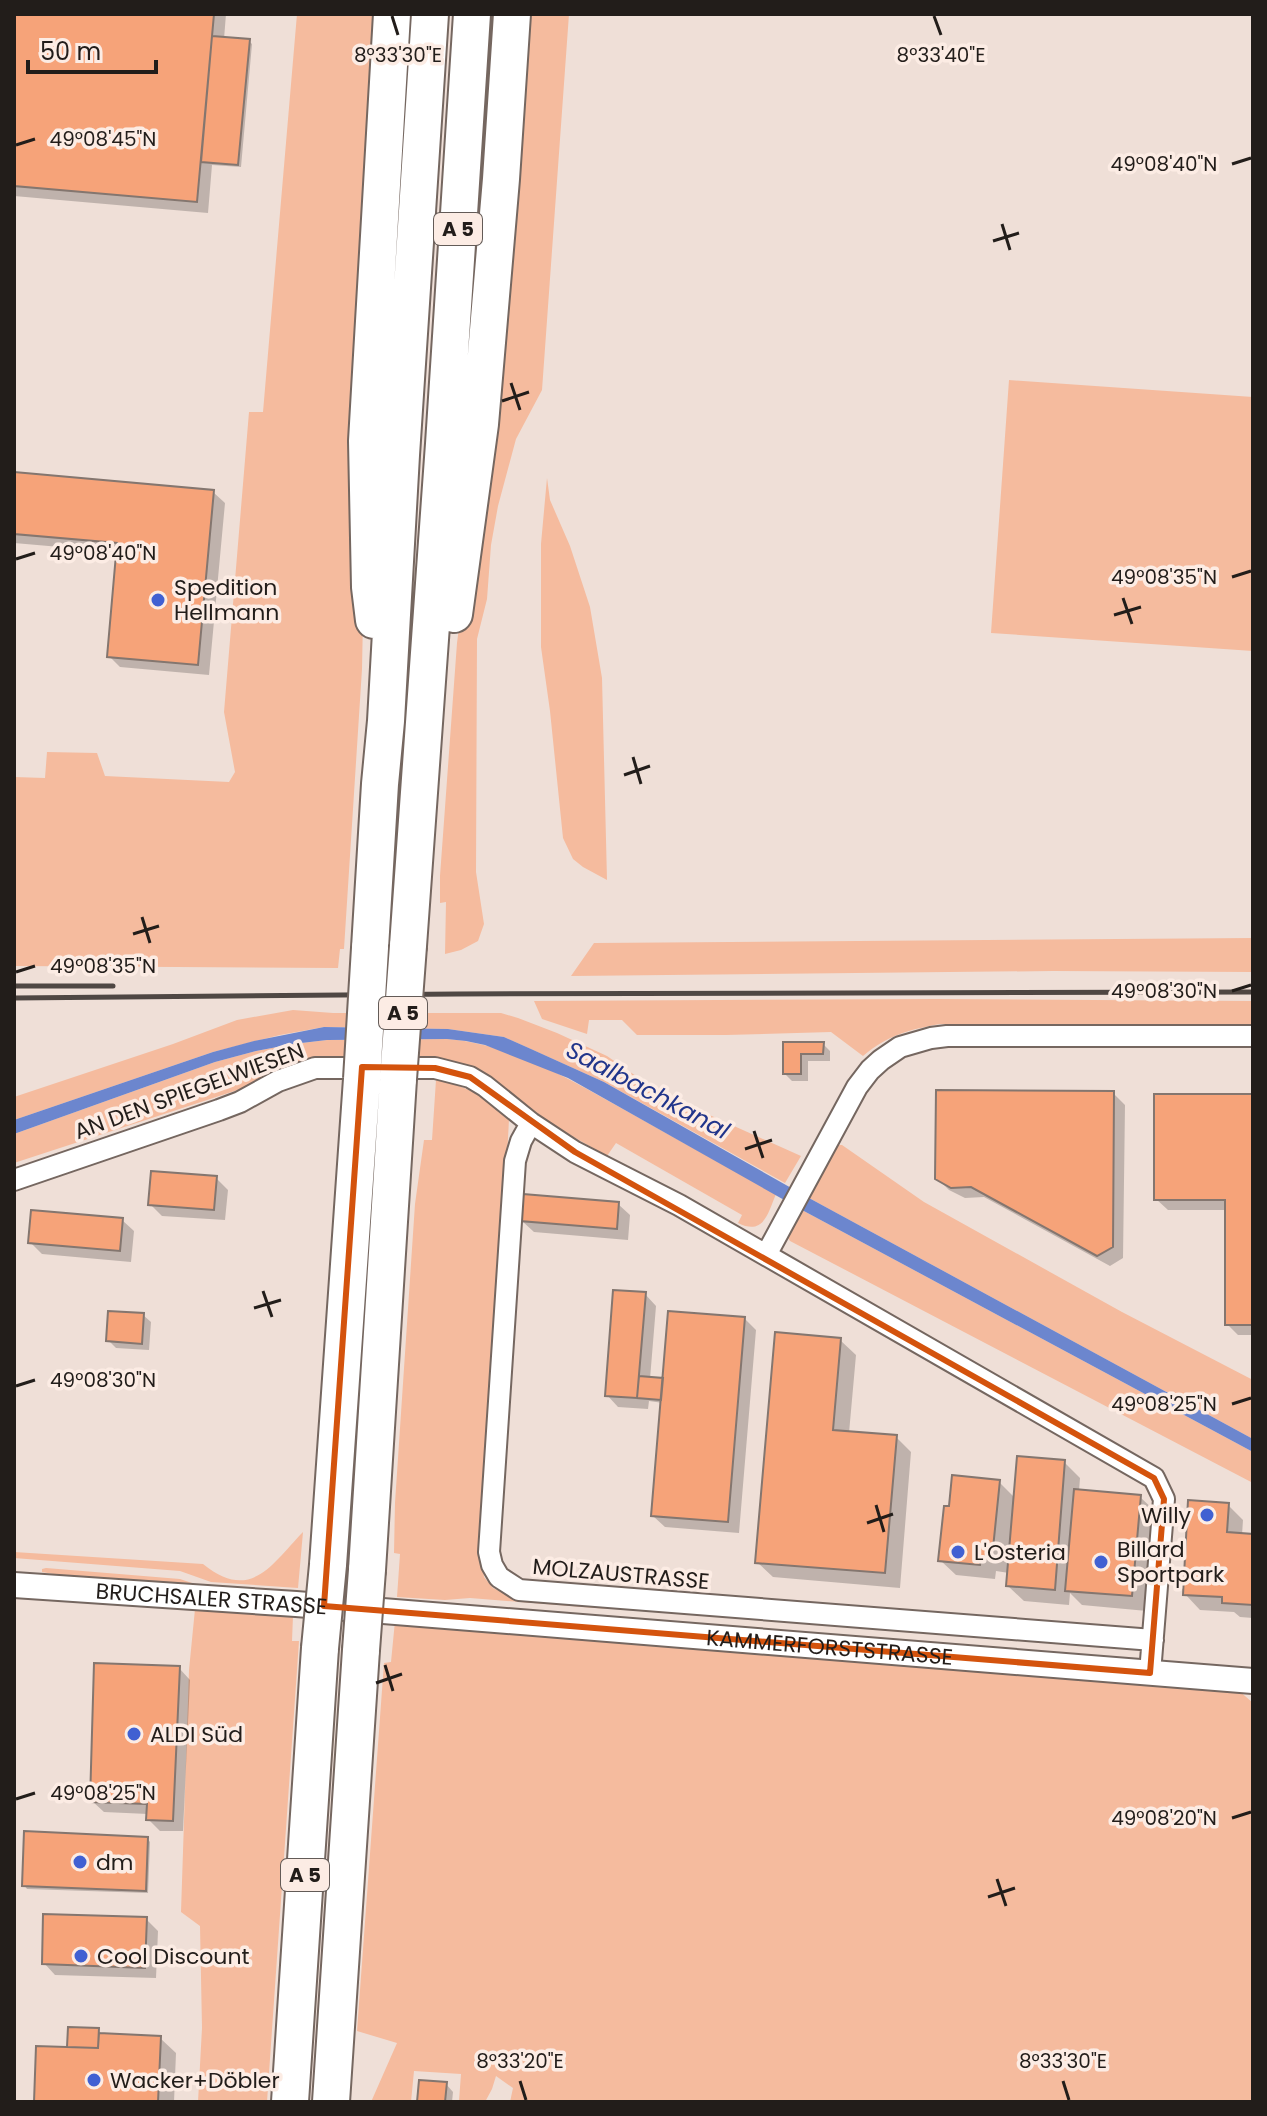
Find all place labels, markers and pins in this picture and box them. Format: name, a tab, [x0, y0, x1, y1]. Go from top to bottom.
place label: Spedition Hellmann	[174, 572, 279, 628]
marker: Spedition Hellmann	[149, 591, 167, 609]
place label: Willy	[1141, 1500, 1192, 1531]
marker: Willy	[1198, 1506, 1216, 1524]
place label: Billard Sportpark	[1117, 1534, 1225, 1590]
place label: L'Osteria	[974, 1537, 1066, 1568]
marker: L'Osteria	[949, 1543, 967, 1561]
marker: Billard Sportpark	[1092, 1553, 1110, 1571]
place label: ALDI Süd	[150, 1719, 243, 1750]
marker: ALDI Süd	[125, 1725, 143, 1743]
place label: dm	[96, 1847, 134, 1878]
marker: dm	[71, 1853, 89, 1871]
place label: Cool Discount	[97, 1941, 249, 1972]
marker: Cool Discount	[72, 1947, 90, 1965]
place label: Wacker+Döbler	[110, 2065, 280, 2096]
marker: Wacker+Döbler	[85, 2071, 103, 2089]

